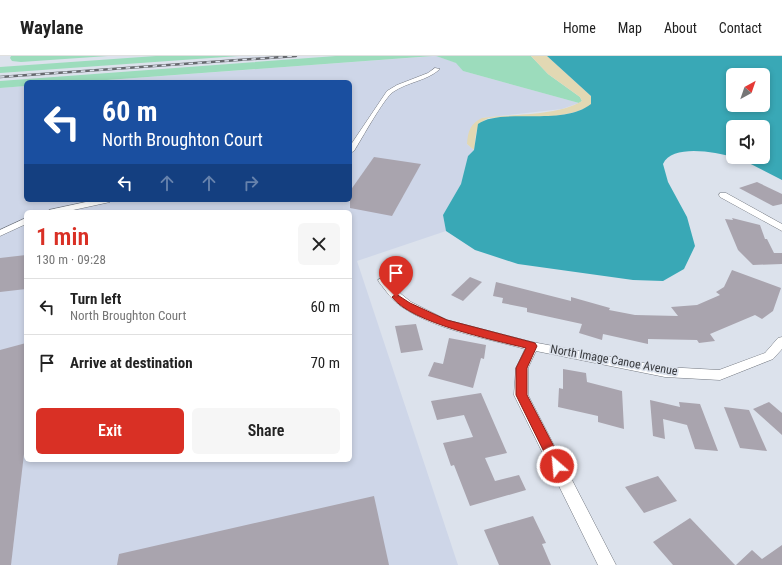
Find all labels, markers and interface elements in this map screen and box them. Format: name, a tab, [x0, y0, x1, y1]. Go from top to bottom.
text: Waylane	[20, 16, 83, 39]
text: Home	[563, 20, 596, 36]
text: Map	[618, 20, 642, 36]
text: About	[664, 20, 697, 36]
text: Contact	[719, 20, 762, 36]
north arrow	[726, 68, 770, 112]
map controls	[726, 68, 770, 164]
text: 60 m	[102, 95, 158, 128]
icon: left	[36, 96, 88, 148]
button: sound	[726, 120, 770, 164]
text: North Broughton Court	[102, 129, 263, 150]
icon: left	[114, 172, 136, 194]
icon: ahead	[156, 172, 178, 194]
icon: ahead	[198, 172, 220, 194]
icon: right	[240, 172, 262, 194]
text: 1 min	[36, 223, 89, 251]
button: close	[298, 223, 340, 265]
text: 130 m · 09:28	[36, 252, 106, 267]
pin	[379, 256, 413, 297]
icon: arrive	[385, 262, 407, 284]
text: Turn left	[70, 290, 121, 308]
icon: left	[36, 296, 58, 318]
text: 60 m	[310, 298, 340, 316]
text: North Broughton Court	[70, 308, 186, 323]
street label: North Image Canoe Avenue	[549, 342, 679, 378]
icon: arrive	[36, 352, 58, 374]
text: Arrive at destination	[70, 354, 193, 372]
text: 70 m	[310, 354, 340, 372]
button: Exit	[36, 408, 184, 454]
button: Share	[192, 408, 340, 454]
position arrow	[536, 445, 578, 487]

